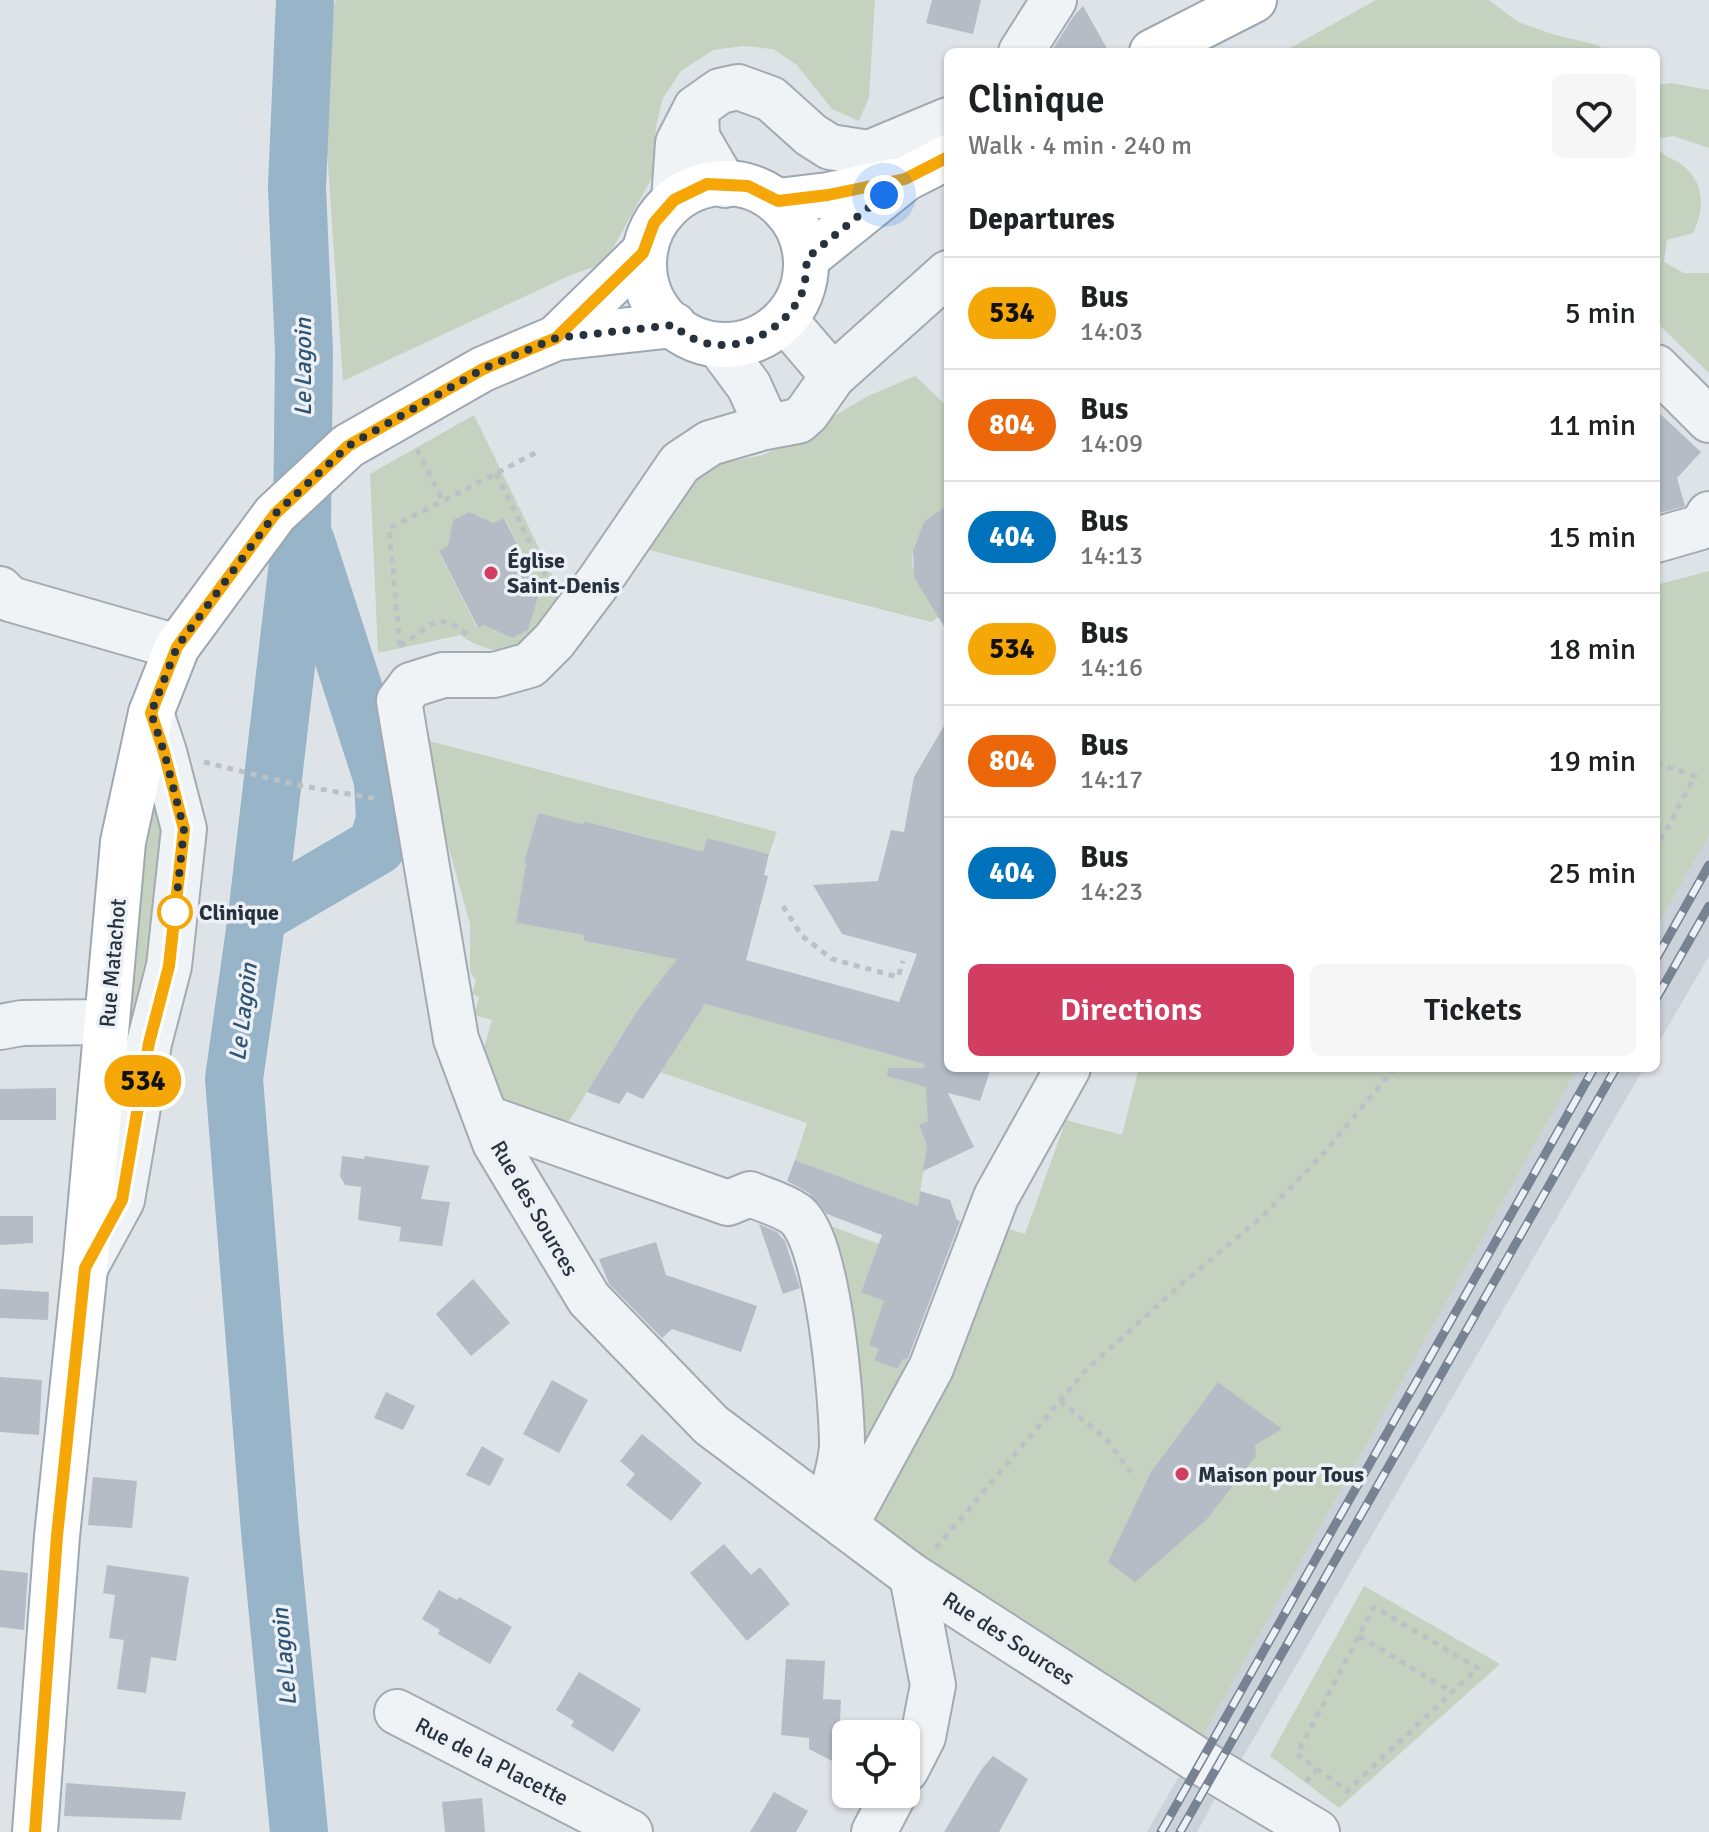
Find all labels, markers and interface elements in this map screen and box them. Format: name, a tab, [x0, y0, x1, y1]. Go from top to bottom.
button: heart	[1552, 74, 1636, 158]
text: Clinique	[968, 76, 1105, 123]
text: Walk · 4 min · 240 m	[968, 130, 1192, 162]
your location	[864, 175, 904, 215]
text: Departures	[968, 201, 1115, 238]
text: Bus	[1080, 279, 1128, 316]
text: 5 min	[1565, 295, 1636, 332]
text: 534	[989, 296, 1035, 330]
text: 14:03	[1080, 316, 1143, 348]
water label: Le Lagoin	[288, 317, 318, 416]
text: Bus	[1080, 391, 1128, 428]
text: 11 min	[1549, 407, 1636, 444]
text: 804	[989, 408, 1035, 442]
text: 14:09	[1080, 428, 1143, 460]
text: Bus	[1080, 503, 1128, 540]
text: 15 min	[1549, 519, 1636, 556]
text: 404	[989, 520, 1035, 554]
text: 14:13	[1080, 540, 1143, 572]
place label: Église Saint-Denis	[507, 547, 620, 599]
marker: Église Saint-Denis	[482, 564, 500, 582]
text: Bus	[1080, 615, 1128, 652]
text: 18 min	[1549, 631, 1636, 668]
text: 534	[989, 632, 1035, 666]
text: 14:16	[1080, 652, 1143, 684]
text: Bus	[1080, 727, 1128, 764]
text: 19 min	[1549, 743, 1636, 780]
text: 804	[989, 744, 1035, 778]
text: 14:17	[1080, 764, 1143, 796]
text: Bus	[1080, 839, 1128, 876]
text: 25 min	[1549, 855, 1636, 892]
text: 404	[989, 856, 1035, 890]
text: 14:23	[1080, 876, 1143, 908]
marker: Clinique	[158, 895, 192, 929]
street label: Rue Matachot	[93, 897, 132, 1029]
place label: Clinique	[199, 899, 279, 926]
water label: Le Lagoin	[222, 960, 264, 1063]
button: Directions	[968, 964, 1294, 1056]
button: Tickets	[1310, 964, 1636, 1056]
line badge: 534	[97, 1055, 189, 1107]
text: 534	[120, 1064, 166, 1098]
street label: Rue des Sources	[485, 1136, 584, 1281]
place label: Maison pour Tous	[1198, 1461, 1364, 1488]
marker: Maison pour Tous	[1173, 1465, 1191, 1483]
street label: Rue des Sources	[938, 1586, 1080, 1691]
water label: Le Lagoin	[265, 1606, 303, 1707]
street label: Rue de la Placette	[411, 1711, 573, 1812]
map controls	[832, 1720, 920, 1808]
button: locate	[832, 1720, 920, 1808]

